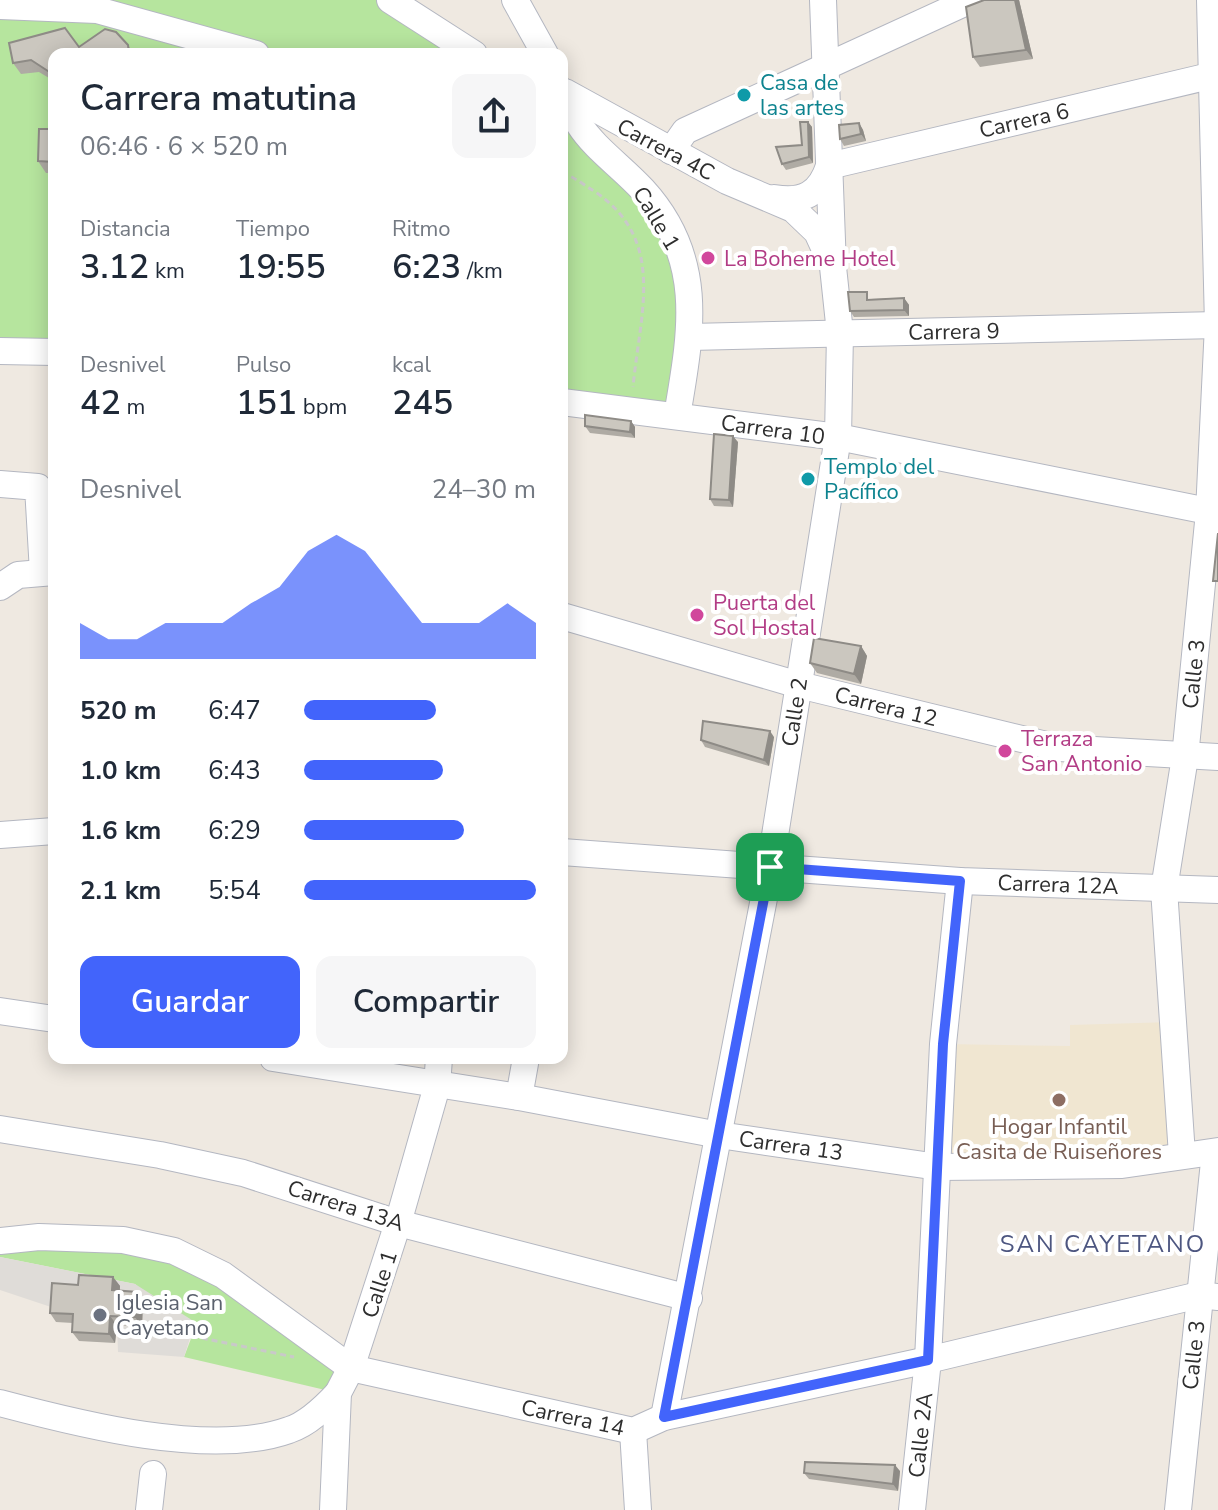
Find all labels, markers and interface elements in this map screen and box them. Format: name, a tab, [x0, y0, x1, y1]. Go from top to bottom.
place label: Casa de las artes	[760, 68, 844, 123]
text: Carrera matutina	[80, 74, 357, 123]
button: share	[452, 74, 536, 158]
marker: Casa de las artes	[735, 86, 753, 104]
street label: Carrera 6	[976, 96, 1072, 146]
street label: Carrera 4C	[611, 112, 720, 188]
text: 06:46 · 6 × 520 m	[80, 129, 288, 164]
street label: Calle 1	[625, 181, 687, 256]
text: Distancia	[80, 214, 171, 244]
text: Tiempo	[236, 214, 310, 244]
text: Ritmo	[392, 214, 451, 244]
text: 3.12	[80, 244, 149, 290]
text: 19:55	[236, 244, 326, 290]
text: 6:23	[392, 244, 461, 290]
place label: La Boheme Hotel	[724, 244, 896, 274]
marker: La Boheme Hotel	[699, 249, 717, 267]
text: km	[149, 256, 185, 286]
text: /km	[461, 256, 503, 286]
street label: Carrera 9	[908, 316, 1000, 348]
text: Desnivel	[80, 350, 166, 380]
text: Pulso	[236, 350, 291, 380]
text: kcal	[392, 350, 431, 380]
text: 42	[80, 380, 121, 426]
text: 151	[236, 380, 297, 426]
text: 245	[392, 380, 453, 426]
text: m	[121, 392, 145, 422]
text: bpm	[297, 392, 347, 422]
street label: Carrera 10	[719, 408, 827, 452]
place label: Templo del Pacífico	[824, 452, 935, 507]
marker: Templo del Pacífico	[799, 470, 817, 488]
text: Desnivel	[80, 472, 181, 507]
text: 24–30 m	[432, 472, 536, 507]
place label: Puerta del Sol Hostal	[713, 588, 817, 643]
marker: Puerta del Sol Hostal	[688, 606, 706, 624]
street label: Calle 3	[1175, 638, 1213, 710]
street label: Calle 2	[775, 675, 815, 749]
street label: Carrera 12	[831, 680, 940, 734]
text: 520 m	[80, 693, 157, 728]
text: 6:47	[208, 693, 261, 728]
place label: Terraza San Antonio	[1021, 724, 1143, 779]
marker: Terraza San Antonio	[996, 742, 1014, 760]
text: 1.0 km	[80, 753, 161, 788]
text: 6:43	[208, 753, 261, 788]
text: 1.6 km	[80, 813, 161, 848]
text: 6:29	[208, 813, 261, 848]
pin	[736, 833, 804, 901]
icon: arrive	[748, 845, 792, 889]
street label: Carrera 12A	[997, 868, 1119, 902]
text: 2.1 km	[80, 873, 161, 908]
text: 5:54	[208, 873, 261, 908]
button: Guardar	[80, 956, 300, 1048]
button: Compartir	[316, 956, 536, 1048]
marker: Hogar Infantil Casita de Ruiseñores	[1050, 1091, 1068, 1109]
place label: Hogar Infantil Casita de Ruiseñores	[956, 1112, 1162, 1167]
street label: Carrera 13	[737, 1124, 845, 1168]
street label: Carrera 13A	[284, 1173, 408, 1239]
district label: SAN CAYETANO	[1000, 1228, 1206, 1260]
street label: Calle 1	[355, 1247, 405, 1322]
place label: Iglesia San Cayetano	[116, 1288, 223, 1343]
marker: Iglesia San Cayetano	[91, 1306, 109, 1324]
street label: Calle 3	[1175, 1319, 1213, 1391]
street label: Calle 2A	[902, 1391, 940, 1479]
street label: Carrera 14	[518, 1392, 627, 1444]

